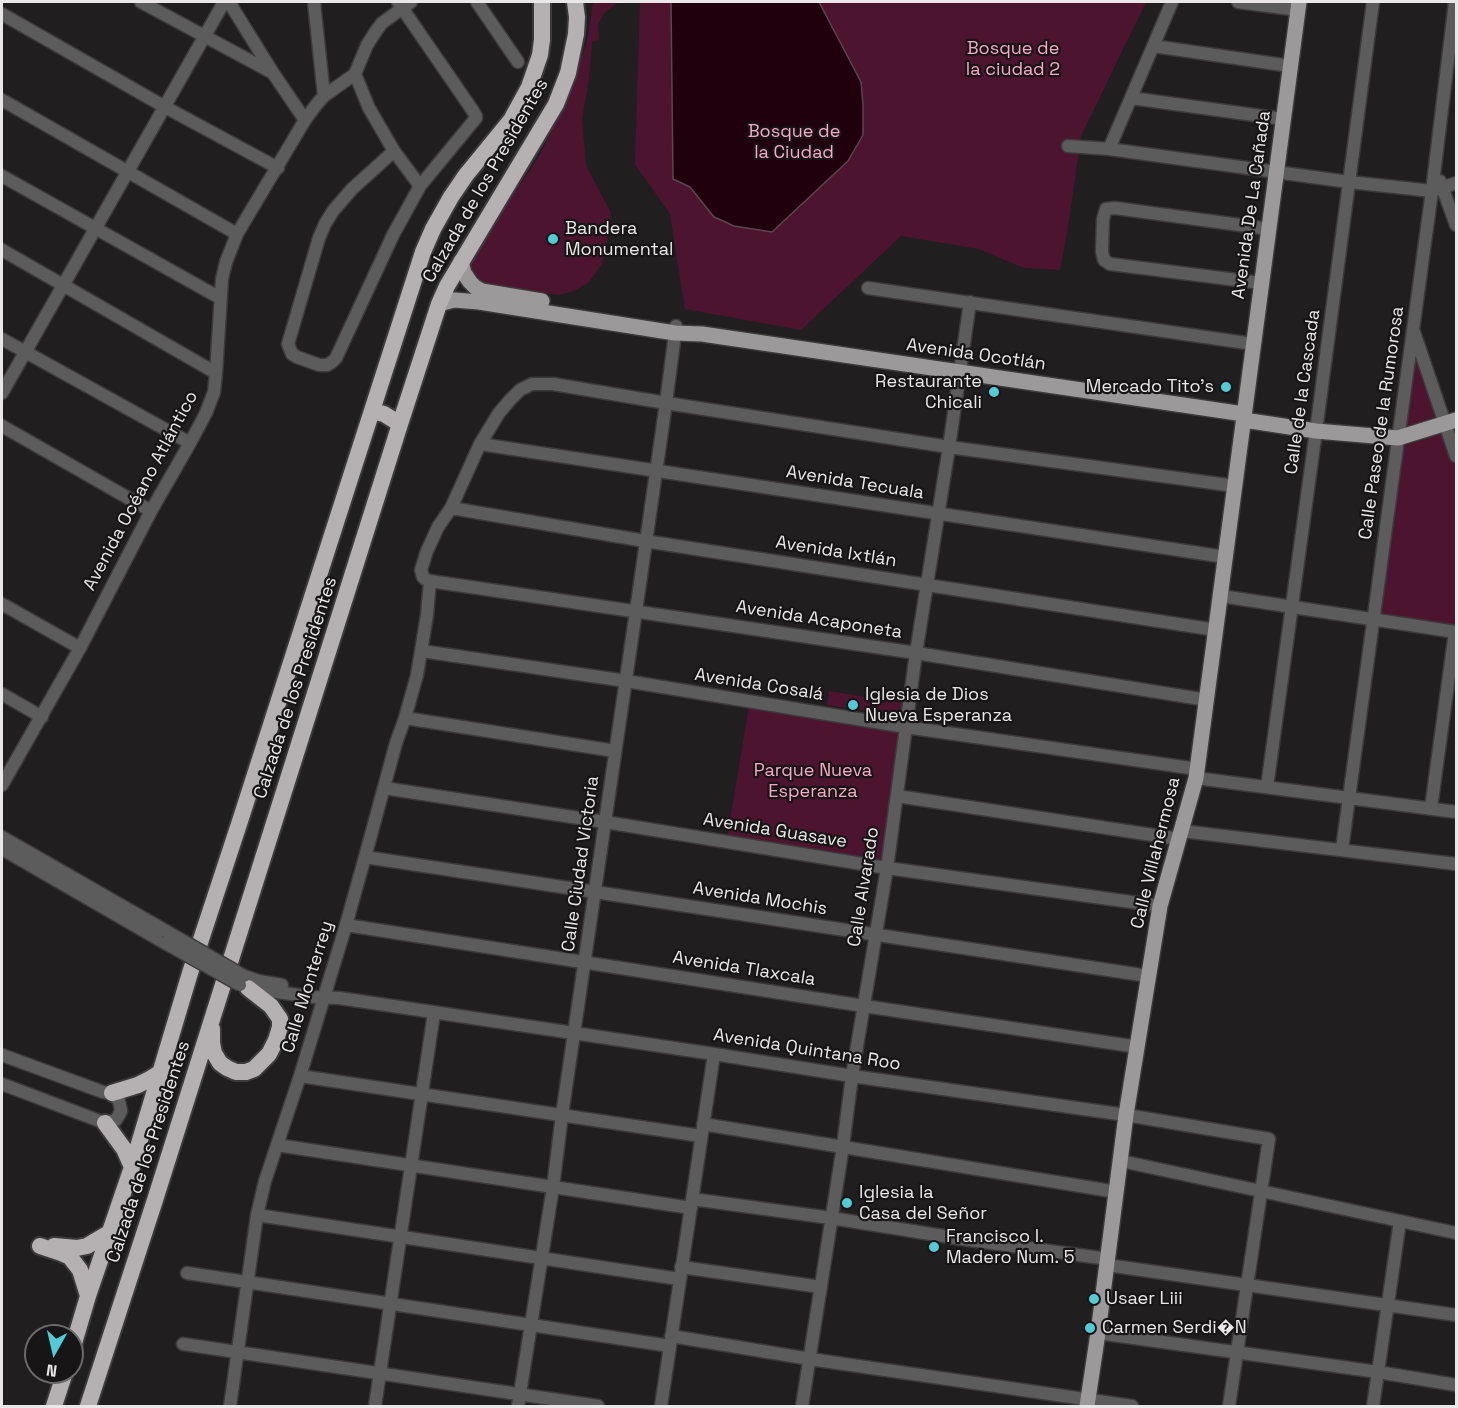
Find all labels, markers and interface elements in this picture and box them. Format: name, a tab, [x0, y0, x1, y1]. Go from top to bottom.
park label: Bosque de la ciudad 2	[966, 38, 1060, 80]
street label: Calzada de los Presidentes	[419, 75, 553, 287]
street label: Avenida De La Cañada	[1228, 109, 1276, 301]
park label: Bosque de la Ciudad	[748, 121, 840, 164]
place label: Bandera Monumental	[565, 218, 674, 260]
marker: Bandera Monumental	[546, 232, 560, 246]
street label: Calle Paseo de la Rumorosa	[1355, 305, 1409, 541]
street label: Calle de la Cascada	[1281, 308, 1325, 476]
street label: Avenida Ocotlán	[905, 335, 1047, 375]
place label: Restaurante Chicali	[875, 371, 982, 413]
place label: Mercado Tito's	[1086, 376, 1214, 398]
marker: Mercado Tito's	[1219, 380, 1233, 394]
marker: Restaurante Chicali	[987, 385, 1001, 399]
street label: Avenida Océano Atlántico	[79, 387, 203, 595]
street label: Avenida Tecuala	[784, 461, 926, 505]
street label: Avenida Ixtlán	[774, 532, 898, 572]
street label: Calzada de los Presidentes	[250, 574, 342, 802]
street label: Avenida Acaponeta	[734, 596, 904, 644]
street label: Avenida Cosalá	[693, 664, 825, 706]
place label: Iglesia de Dios Nueva Esperanza	[865, 684, 1012, 726]
marker: Iglesia de Dios Nueva Esperanza	[846, 698, 860, 712]
park label: Parque Nueva Esperanza	[754, 760, 872, 802]
street label: Calle Ciudad Victoria	[558, 775, 604, 953]
street label: Calle Villahermosa	[1127, 775, 1185, 931]
street label: Avenida Guasave	[701, 809, 849, 853]
street label: Calle Alvarado	[844, 826, 884, 948]
street label: Avenida Mochis	[691, 878, 829, 920]
street label: Calle Monterrey	[278, 918, 338, 1056]
street label: Avenida Tlaxcala	[671, 947, 817, 991]
street label: Avenida Quintana Roo	[712, 1025, 902, 1075]
street label: Calzada de los Presidentes	[103, 1038, 195, 1266]
place label: Iglesia la Casa del Señor	[859, 1182, 987, 1224]
marker: Iglesia la Casa del Señor	[840, 1196, 854, 1210]
place label: Francisco I. Madero Num. 5	[946, 1226, 1075, 1268]
marker: Francisco I. Madero Num. 5	[927, 1240, 941, 1254]
place label: Usaer Liii	[1106, 1288, 1183, 1310]
marker: Usaer Liii	[1087, 1292, 1101, 1306]
place label: Carmen Serdi�N	[1102, 1317, 1247, 1339]
marker: Carmen Serdi�N	[1083, 1321, 1097, 1335]
north arrow	[24, 1324, 84, 1384]
text: N	[45, 1359, 58, 1381]

